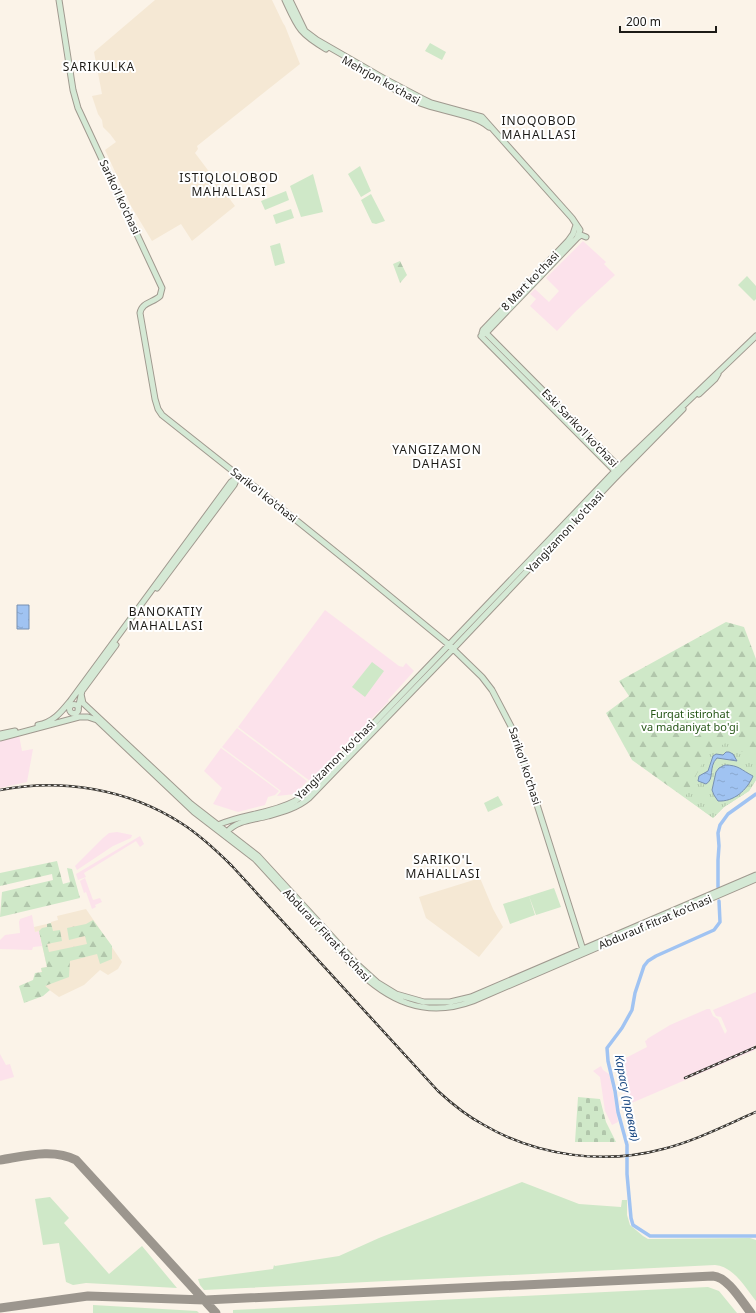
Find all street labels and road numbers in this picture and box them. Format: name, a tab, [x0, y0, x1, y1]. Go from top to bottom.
street label: Mehrjon ko'chasi	[339, 52, 423, 107]
street label: Sariko'l ko'chasi	[97, 157, 144, 237]
street label: 8 Mart ko'chasi	[497, 248, 562, 314]
street label: Eski Sariko'l ko'chasi	[539, 385, 622, 470]
street label: Sariko'l ko'chasi	[228, 464, 301, 525]
street label: Yangizamon ko'chasi	[523, 487, 607, 576]
street label: Yangizamon ko'chasi	[292, 717, 378, 803]
street label: Sariko'l ko'chasi	[506, 725, 545, 807]
street label: Abdurauf Fitrat ko'chasi	[280, 885, 374, 984]
street label: Abdurauf Fitrat ko'chasi	[596, 891, 714, 952]

